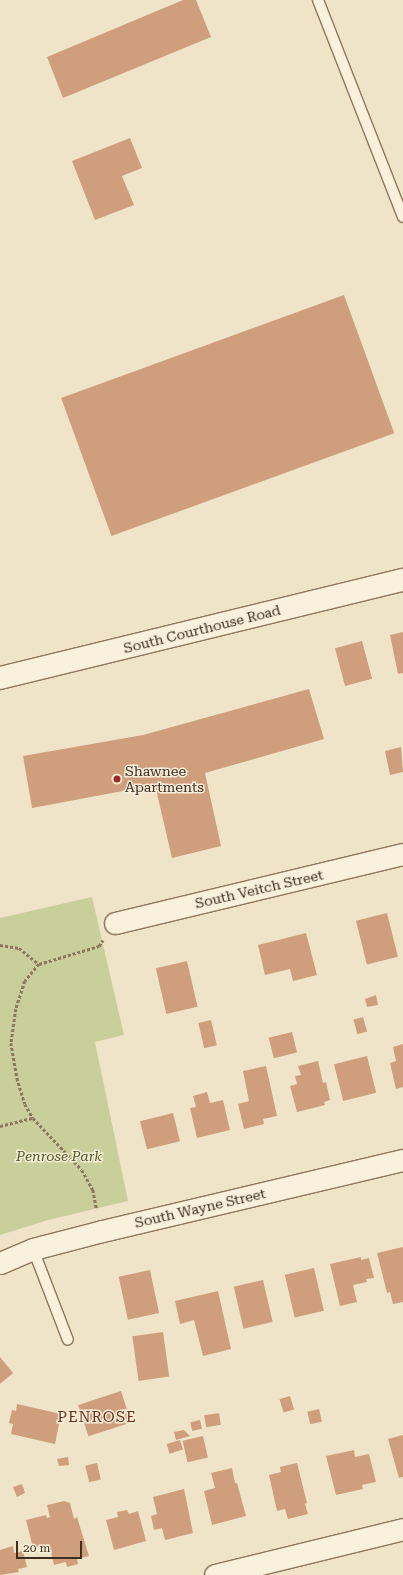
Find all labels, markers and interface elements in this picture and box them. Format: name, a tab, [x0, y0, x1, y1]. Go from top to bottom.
street label: South Courthouse Road	[122, 601, 282, 657]
place label: Shawnee Apartments	[125, 763, 204, 796]
marker: Shawnee Apartments	[112, 774, 122, 784]
street label: South Veitch Street	[193, 866, 325, 912]
park label: Penrose Park	[16, 1148, 102, 1164]
street label: South Wayne Street	[133, 1185, 267, 1231]
district label: PENROSE	[57, 1409, 137, 1427]
scale bar	[18, 1533, 84, 1559]
text: 20 m	[23, 1541, 50, 1555]

